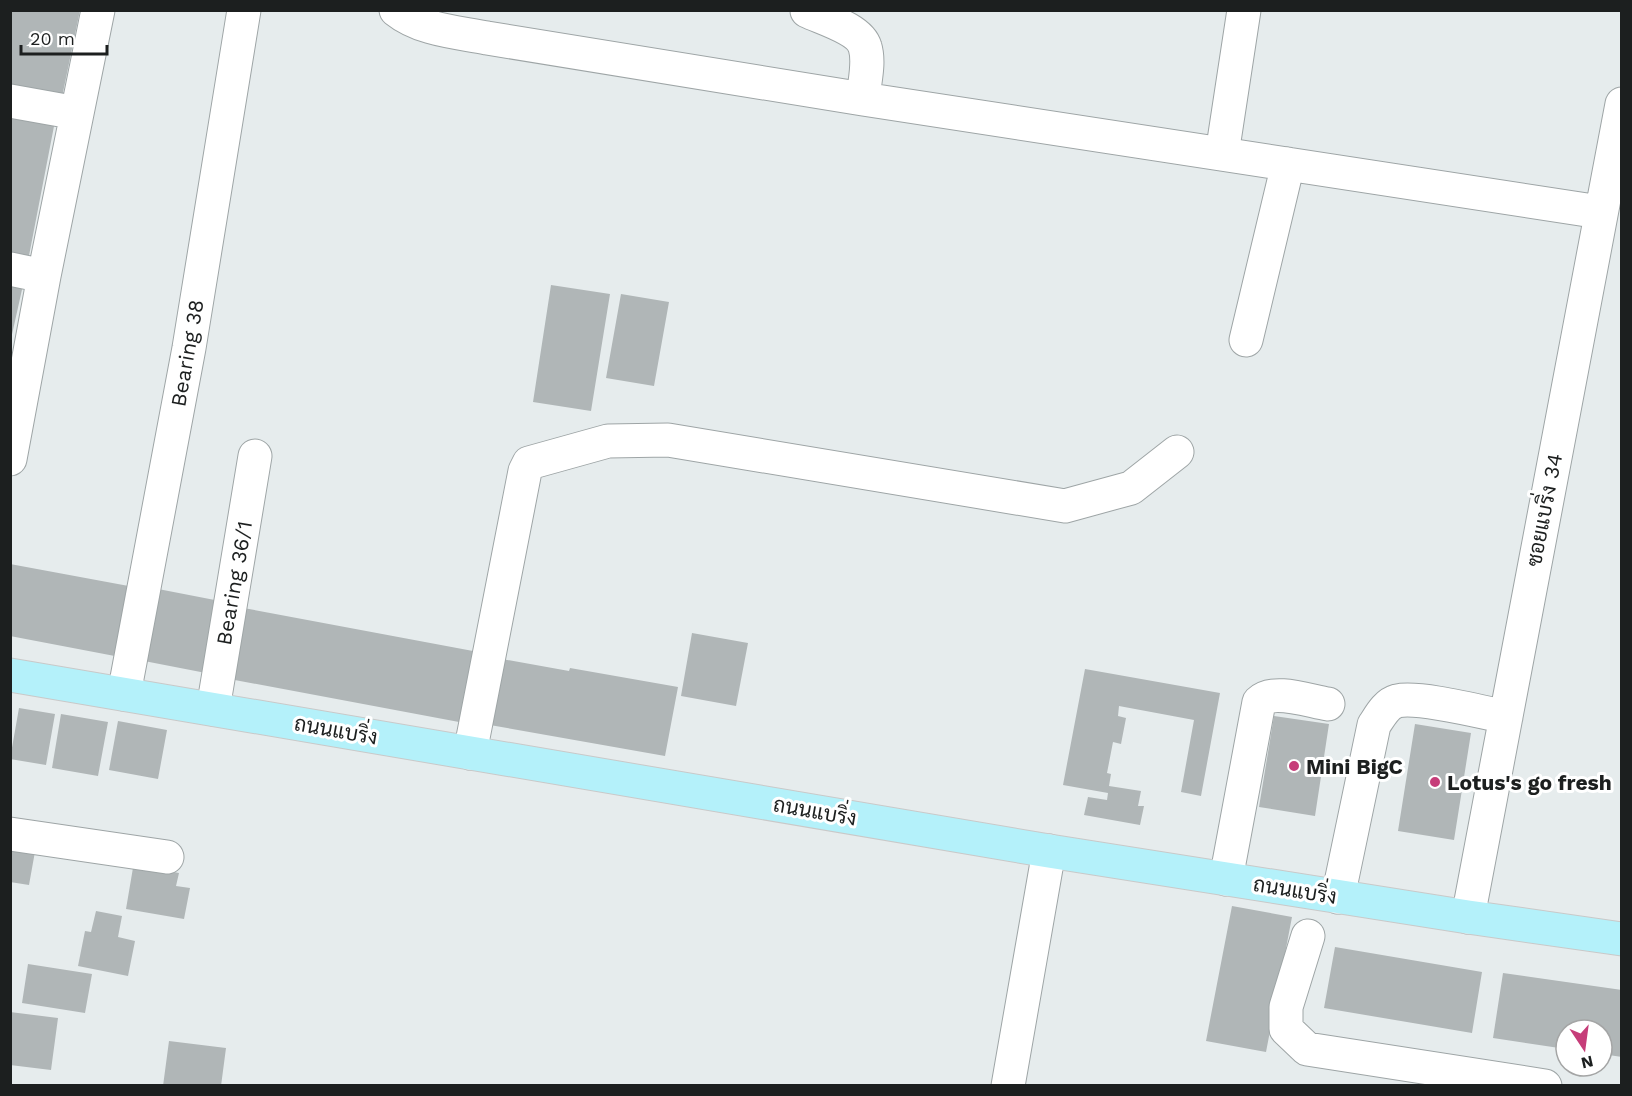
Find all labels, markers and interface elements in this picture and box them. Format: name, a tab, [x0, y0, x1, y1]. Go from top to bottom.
scale bar	[21, 18, 106, 56]
text: 20 m	[30, 28, 75, 49]
street label: Bearing 38	[165, 297, 209, 409]
street label: ซอยแบริ่ง 34	[1515, 450, 1567, 569]
street label: Bearing 36/1	[211, 519, 257, 647]
street label: ถนนแบริ่ง	[292, 704, 381, 750]
place label: Mini BigC	[1306, 754, 1403, 779]
marker: Mini BigC	[1287, 759, 1301, 773]
place label: Lotus's go fresh	[1447, 770, 1612, 795]
marker: Lotus's go fresh	[1428, 775, 1442, 789]
street label: ถนนแบริ่ง	[771, 785, 860, 831]
street label: ถนนแบริ่ง	[1251, 865, 1340, 909]
north arrow	[1554, 1018, 1614, 1078]
text: N	[1579, 1052, 1595, 1073]

